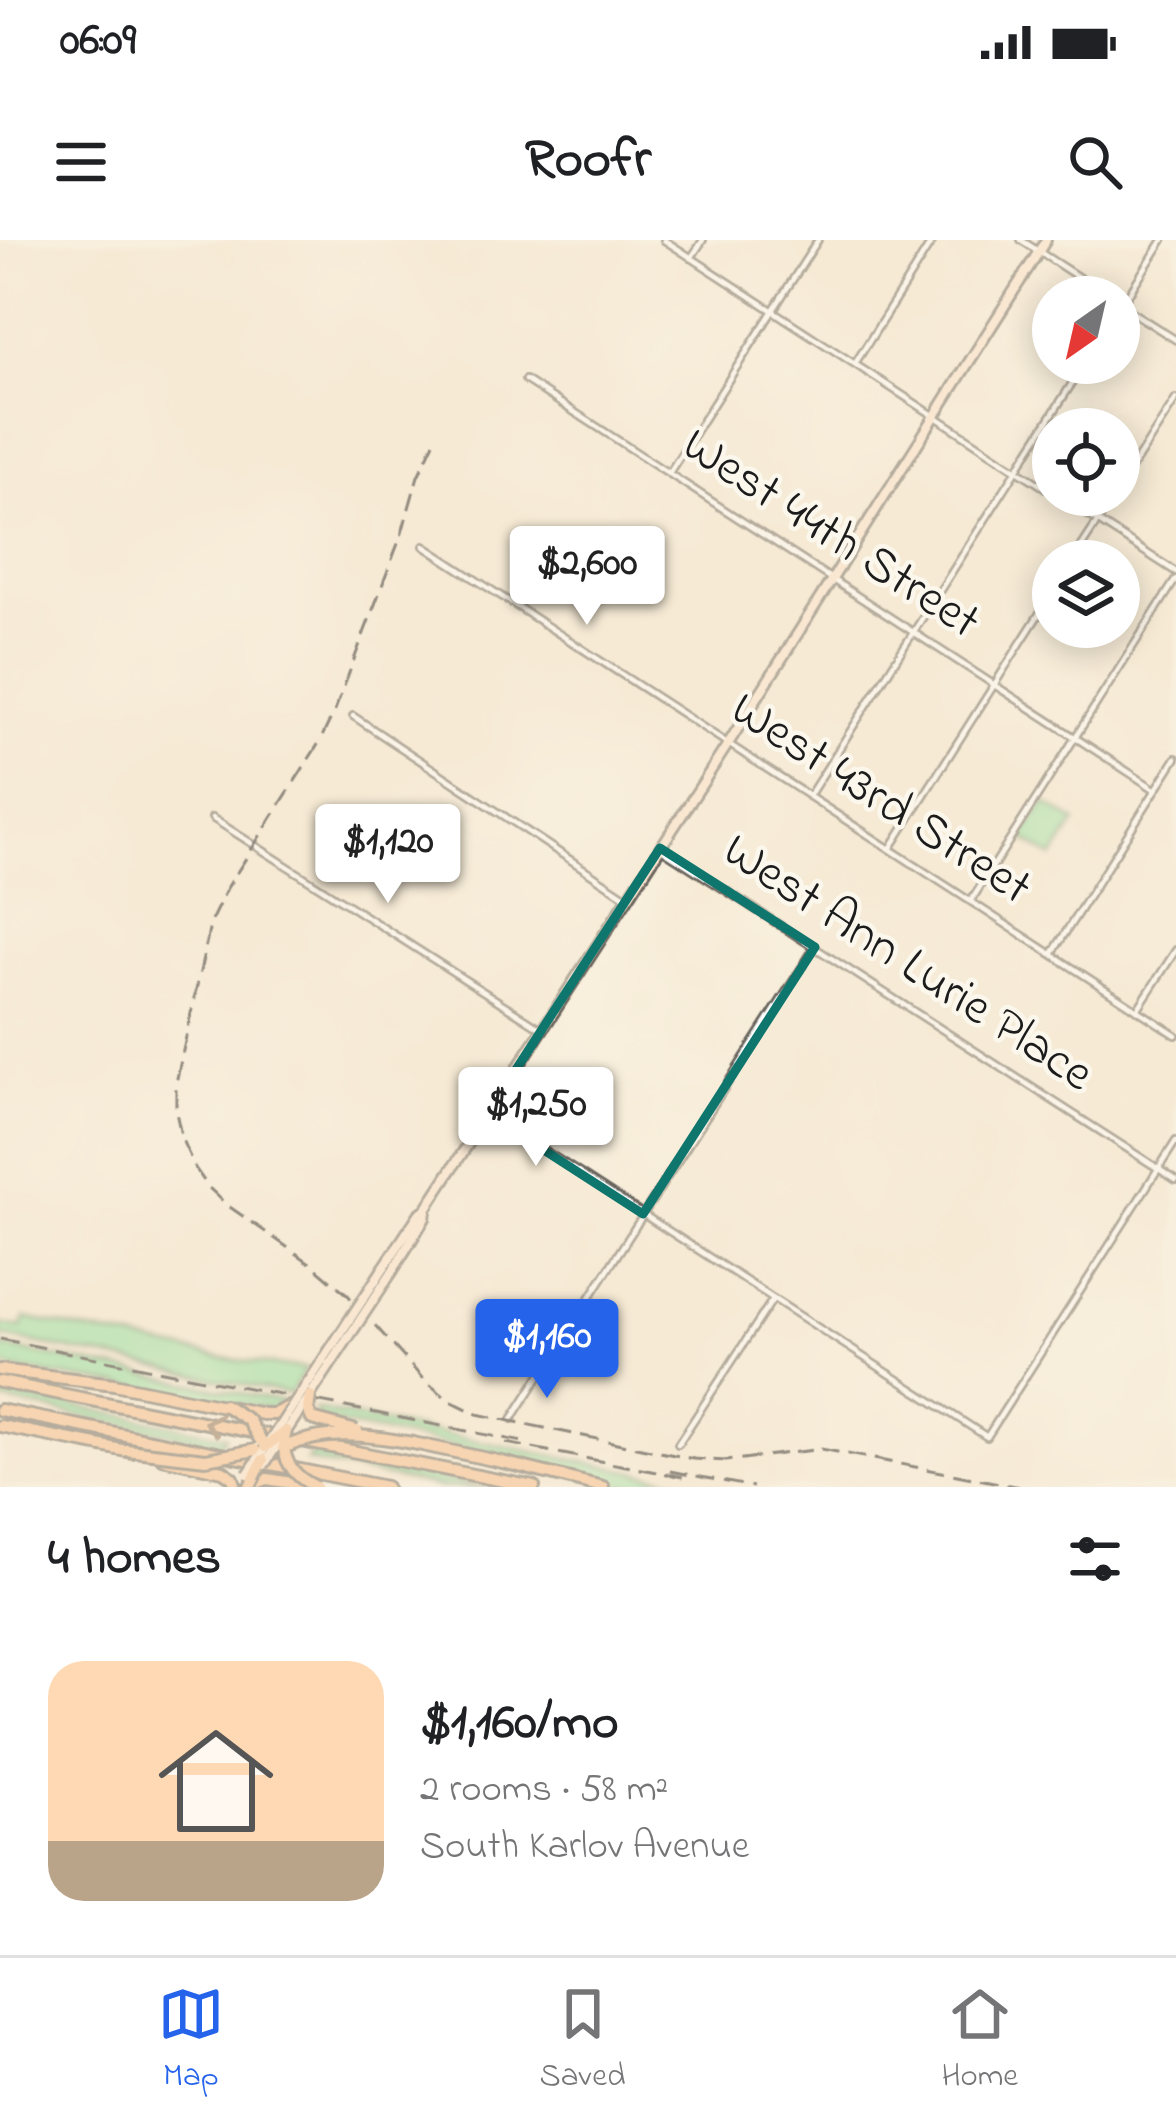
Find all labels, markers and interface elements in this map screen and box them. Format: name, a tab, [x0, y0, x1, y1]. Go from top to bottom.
text: 06:09	[60, 9, 136, 75]
text: Roofr	[525, 123, 651, 201]
icon: menu	[48, 129, 114, 195]
icon: search	[1062, 129, 1128, 195]
north arrow	[1032, 276, 1140, 384]
map controls	[1032, 276, 1140, 648]
button: locate	[1032, 408, 1140, 516]
street label: West 44th Street	[666, 410, 994, 660]
pin: $2,600	[489, 526, 685, 628]
text: $2,600	[537, 536, 637, 593]
button: layers	[1032, 540, 1140, 648]
street label: West 43rd Street	[714, 674, 1046, 926]
pin: $1,120	[290, 804, 486, 906]
text: $1,120	[342, 814, 434, 871]
street label: West Ann Lurie Place	[707, 816, 1108, 1112]
pin: $1,250	[438, 1067, 634, 1169]
text: $1,250	[485, 1077, 587, 1134]
pin: $1,160	[449, 1299, 645, 1401]
text: $1,160	[502, 1309, 592, 1366]
one-way arrow	[203, 1412, 223, 1438]
text: 4 homes	[48, 1522, 221, 1597]
icon: filters	[1062, 1526, 1128, 1592]
text: $1,160/mo	[420, 1687, 618, 1762]
icon: home	[144, 1709, 288, 1853]
text: 2 rooms · 58 m²	[420, 1762, 668, 1819]
text: South Karlov Avenue	[420, 1819, 749, 1876]
tab: Map	[158, 1981, 224, 2101]
tab: Saved	[540, 1981, 626, 2101]
tab: Home	[941, 1981, 1018, 2101]

